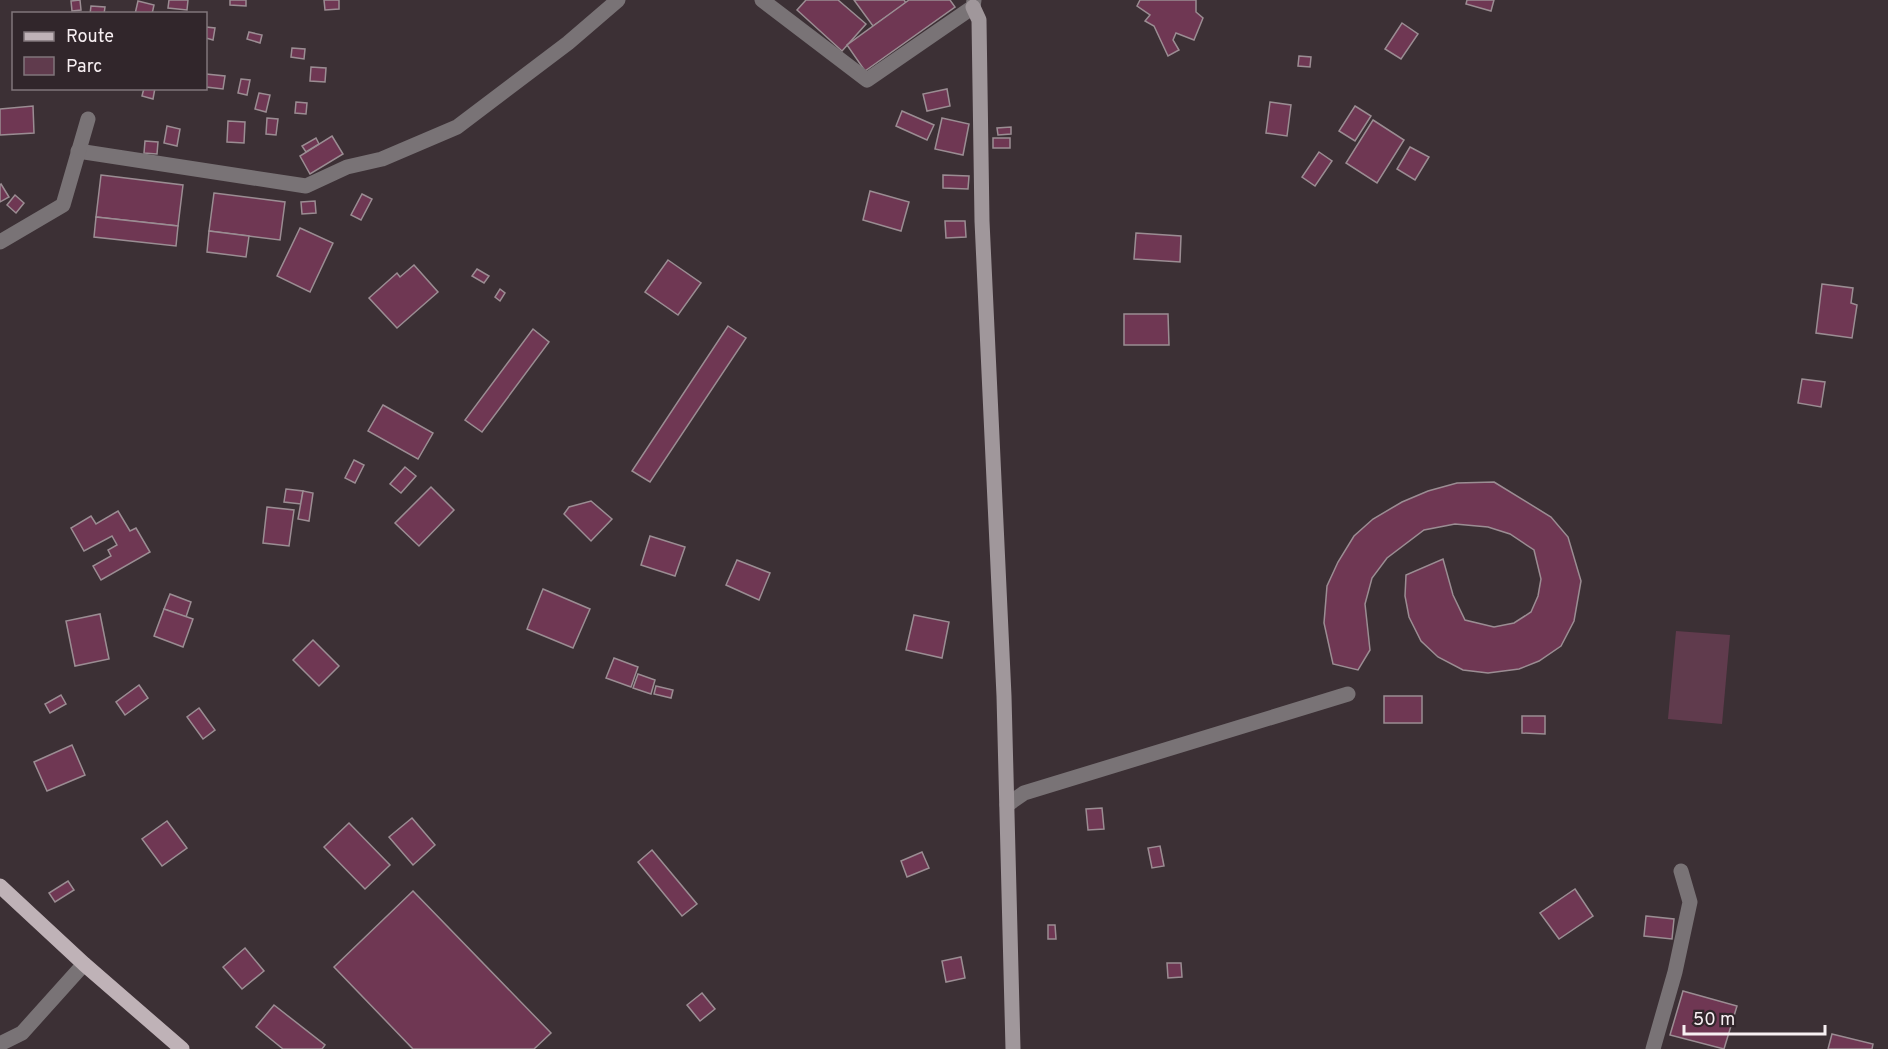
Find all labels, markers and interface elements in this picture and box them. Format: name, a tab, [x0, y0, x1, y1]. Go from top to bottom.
legend	[12, 12, 207, 90]
text: Route	[66, 26, 114, 49]
text: Parc	[66, 56, 102, 79]
scale bar	[1684, 998, 1825, 1036]
text: 50 m	[1693, 1009, 1735, 1032]

